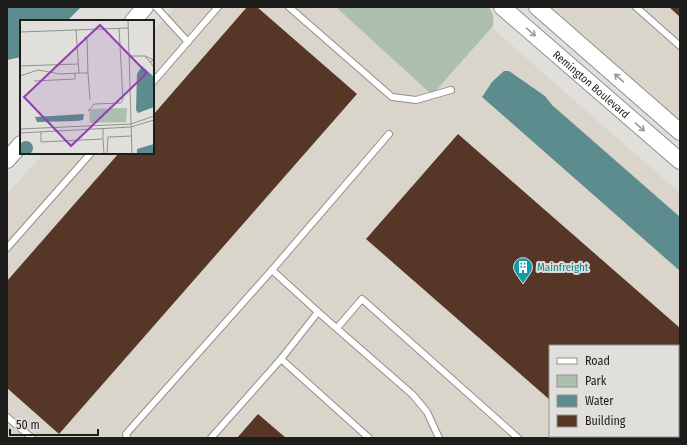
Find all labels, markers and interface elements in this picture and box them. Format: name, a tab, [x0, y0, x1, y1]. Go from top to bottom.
inset map	[20, 20, 154, 154]
one-way arrow	[526, 28, 537, 37]
street label: Remington Boulevard	[550, 48, 632, 121]
one-way arrow	[614, 74, 625, 83]
one-way arrow	[635, 122, 646, 131]
building icon: Mainfreight	[512, 256, 534, 284]
place label: Mainfreight	[537, 261, 589, 274]
legend	[549, 345, 679, 437]
text: Road	[585, 354, 610, 368]
text: Park	[585, 374, 607, 388]
text: Water	[585, 394, 614, 408]
scale bar	[10, 411, 98, 437]
text: Building	[585, 414, 626, 428]
text: 50 m	[16, 418, 40, 432]

